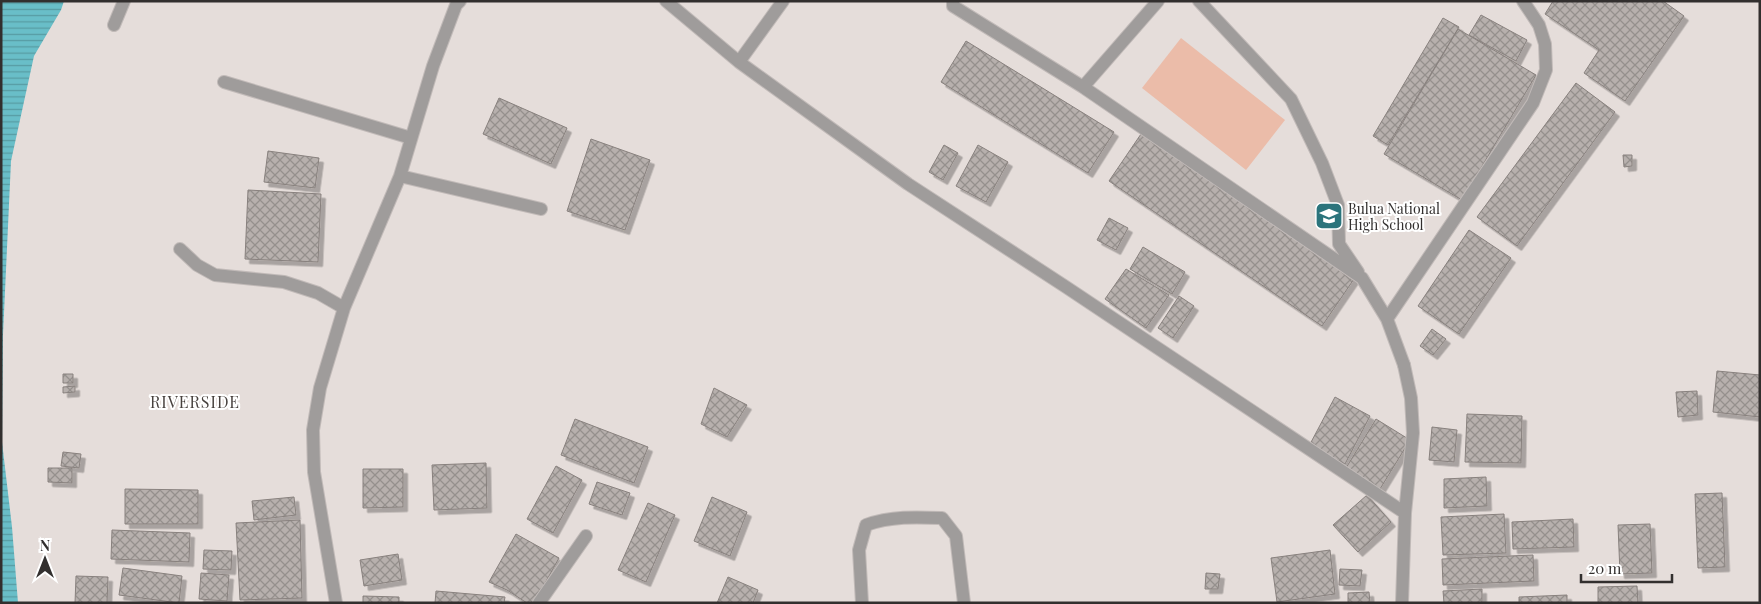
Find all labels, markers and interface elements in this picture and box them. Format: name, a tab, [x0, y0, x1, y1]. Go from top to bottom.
place label: Bulua National High School	[1348, 199, 1440, 234]
school or university icon: Bulua National High School	[1314, 201, 1344, 231]
district label: RIVERSIDE	[150, 391, 240, 412]
north arrow	[20, 534, 70, 584]
text: N	[40, 536, 50, 555]
scale bar	[1581, 552, 1672, 584]
text: 20 m	[1588, 558, 1622, 578]

